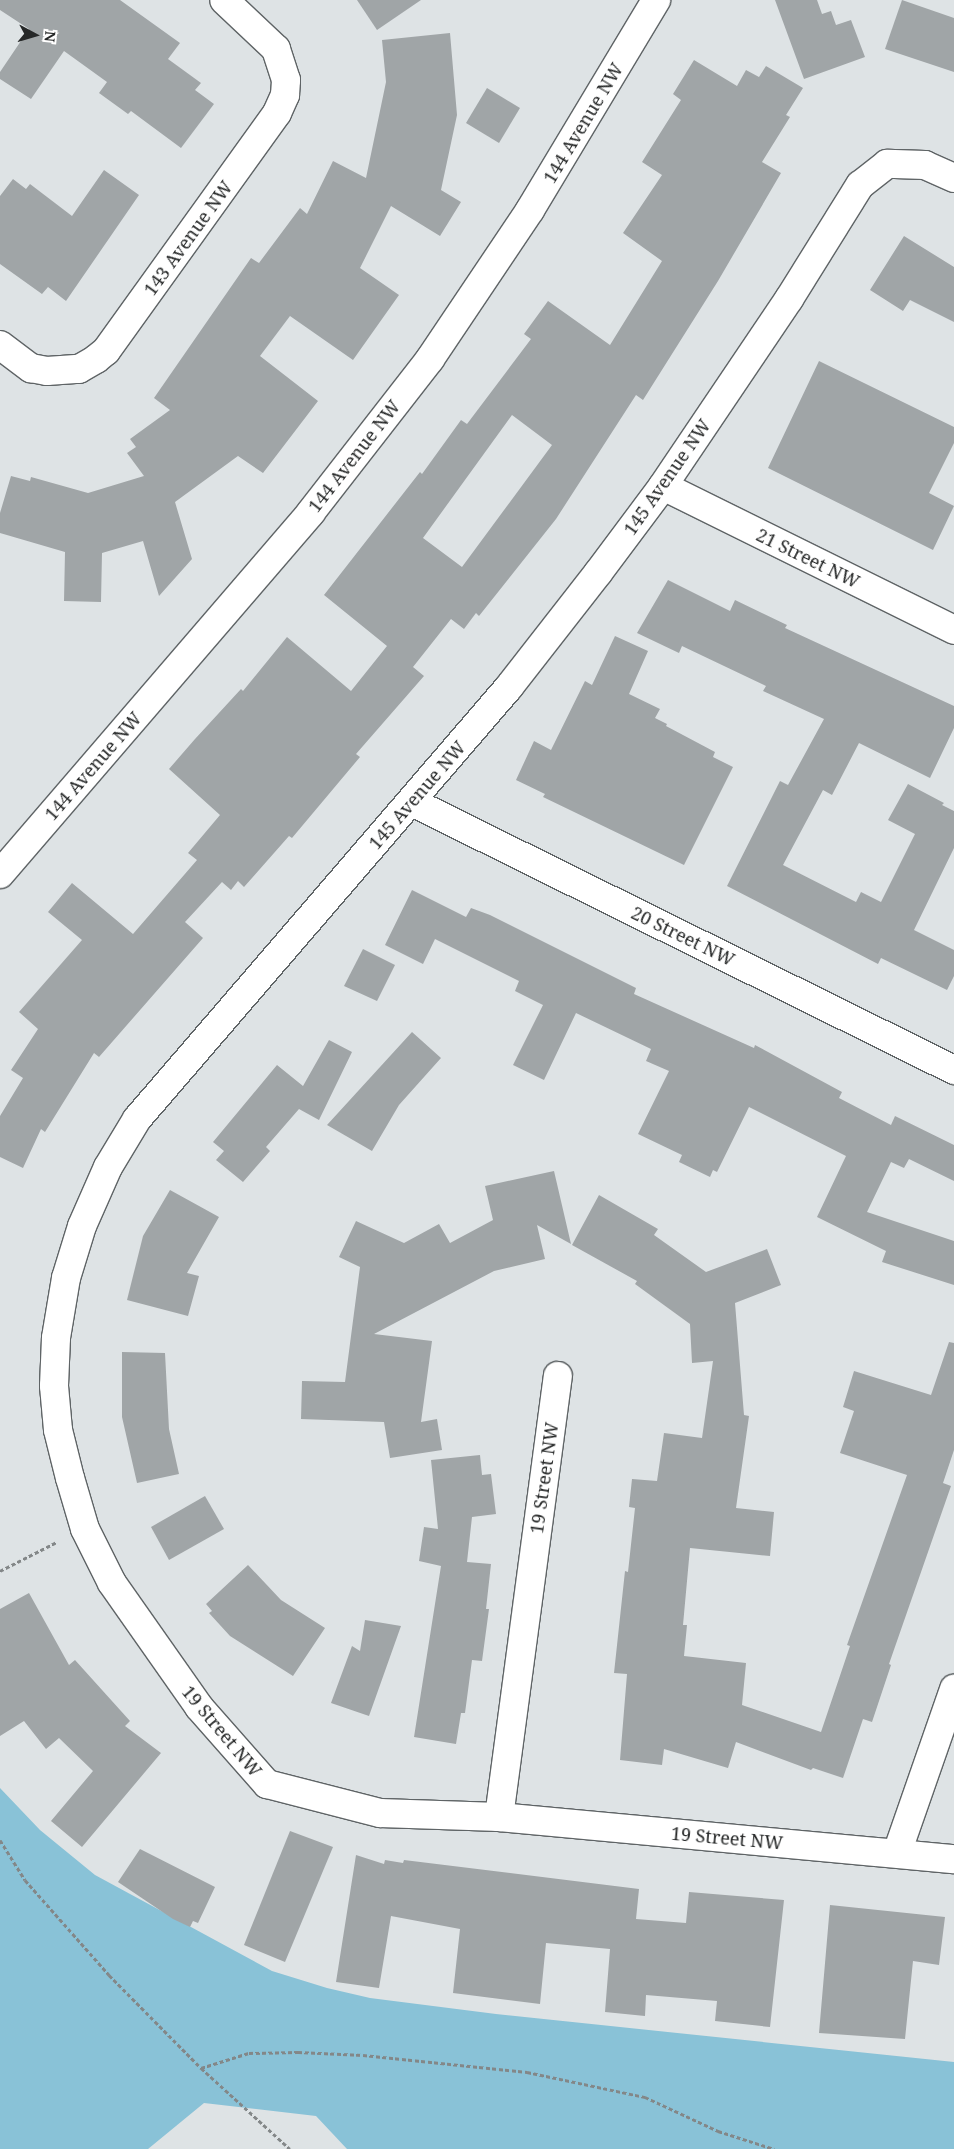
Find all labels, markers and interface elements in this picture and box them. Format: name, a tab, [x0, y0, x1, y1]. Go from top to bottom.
north arrow	[10, 10, 60, 60]
text: N	[40, 30, 60, 43]
street label: 144 Avenue NW	[539, 59, 627, 187]
street label: 143 Avenue NW	[139, 176, 237, 300]
street label: 144 Avenue NW	[303, 396, 405, 516]
street label: 145 Avenue NW	[619, 415, 715, 539]
street label: 21 Street NW	[753, 524, 863, 592]
street label: 144 Avenue NW	[40, 707, 146, 825]
street label: 145 Avenue NW	[364, 736, 470, 854]
street label: 20 Street NW	[628, 902, 738, 970]
street label: 19 Street NW	[525, 1421, 563, 1535]
street label: 19 Street NW	[178, 1681, 266, 1781]
street label: 19 Street NW	[670, 1822, 784, 1854]

